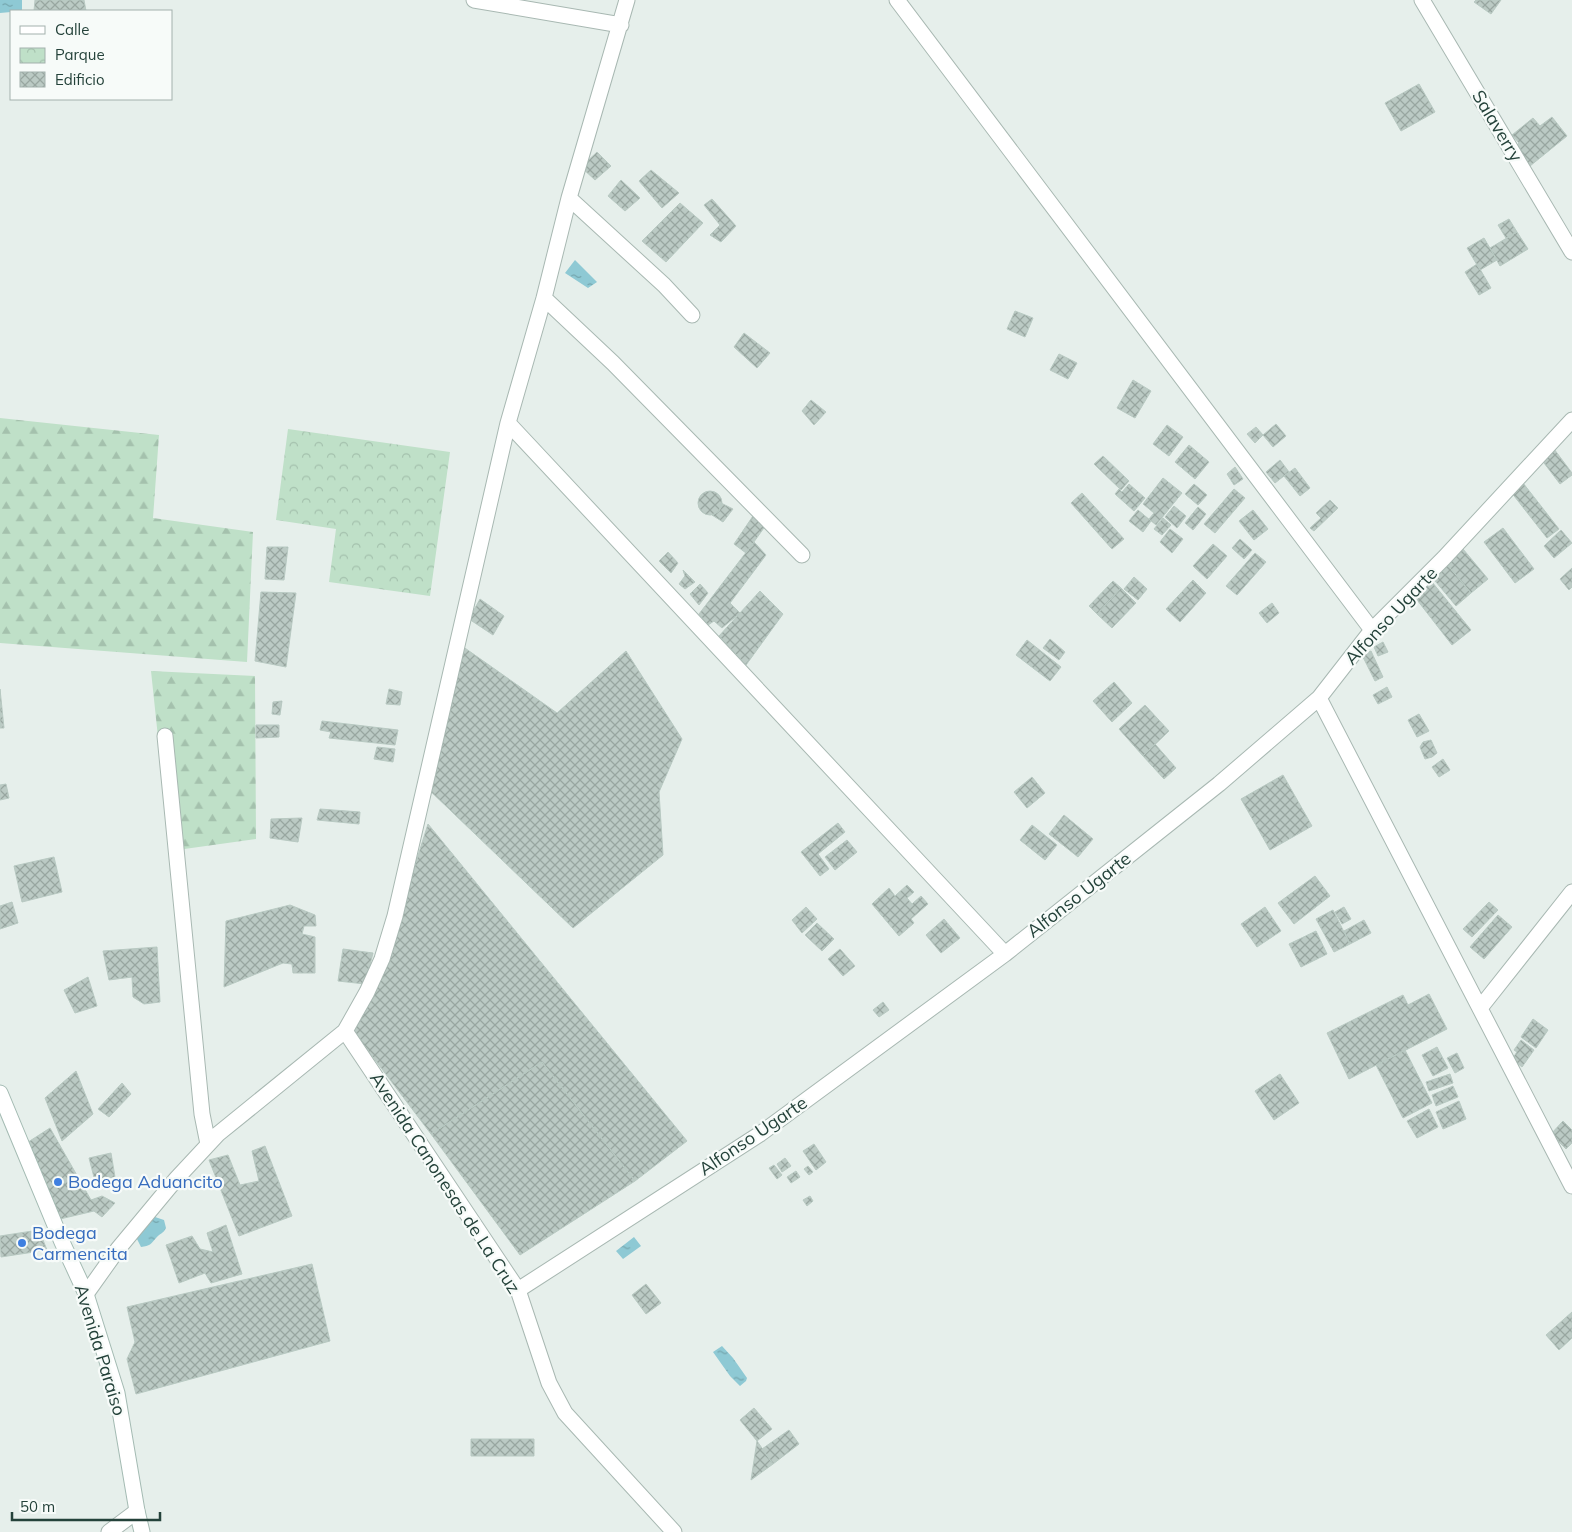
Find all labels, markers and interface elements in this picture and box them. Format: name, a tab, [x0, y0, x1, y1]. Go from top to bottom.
legend	[10, 10, 172, 100]
text: Calle	[55, 20, 89, 39]
text: Parque	[55, 45, 105, 64]
text: Edificio	[55, 70, 105, 89]
street label: Salaverry	[1467, 86, 1528, 166]
street label: Alfonso Ugarte	[1339, 562, 1442, 670]
street label: Alfonso Ugarte	[1022, 847, 1135, 942]
street label: Avenida Canonesas de La Cruz	[365, 1068, 526, 1298]
street label: Alfonso Ugarte	[694, 1091, 811, 1180]
place label: Bodega Aduancito	[68, 1170, 223, 1193]
marker: Bodega Aduancito	[52, 1176, 64, 1188]
place label: Bodega Carmencita	[32, 1221, 128, 1265]
marker: Bodega Carmencita	[16, 1237, 28, 1249]
street label: Avenida Paraiso	[70, 1282, 131, 1418]
scale bar	[12, 1490, 160, 1522]
text: 50 m	[20, 1497, 55, 1516]

